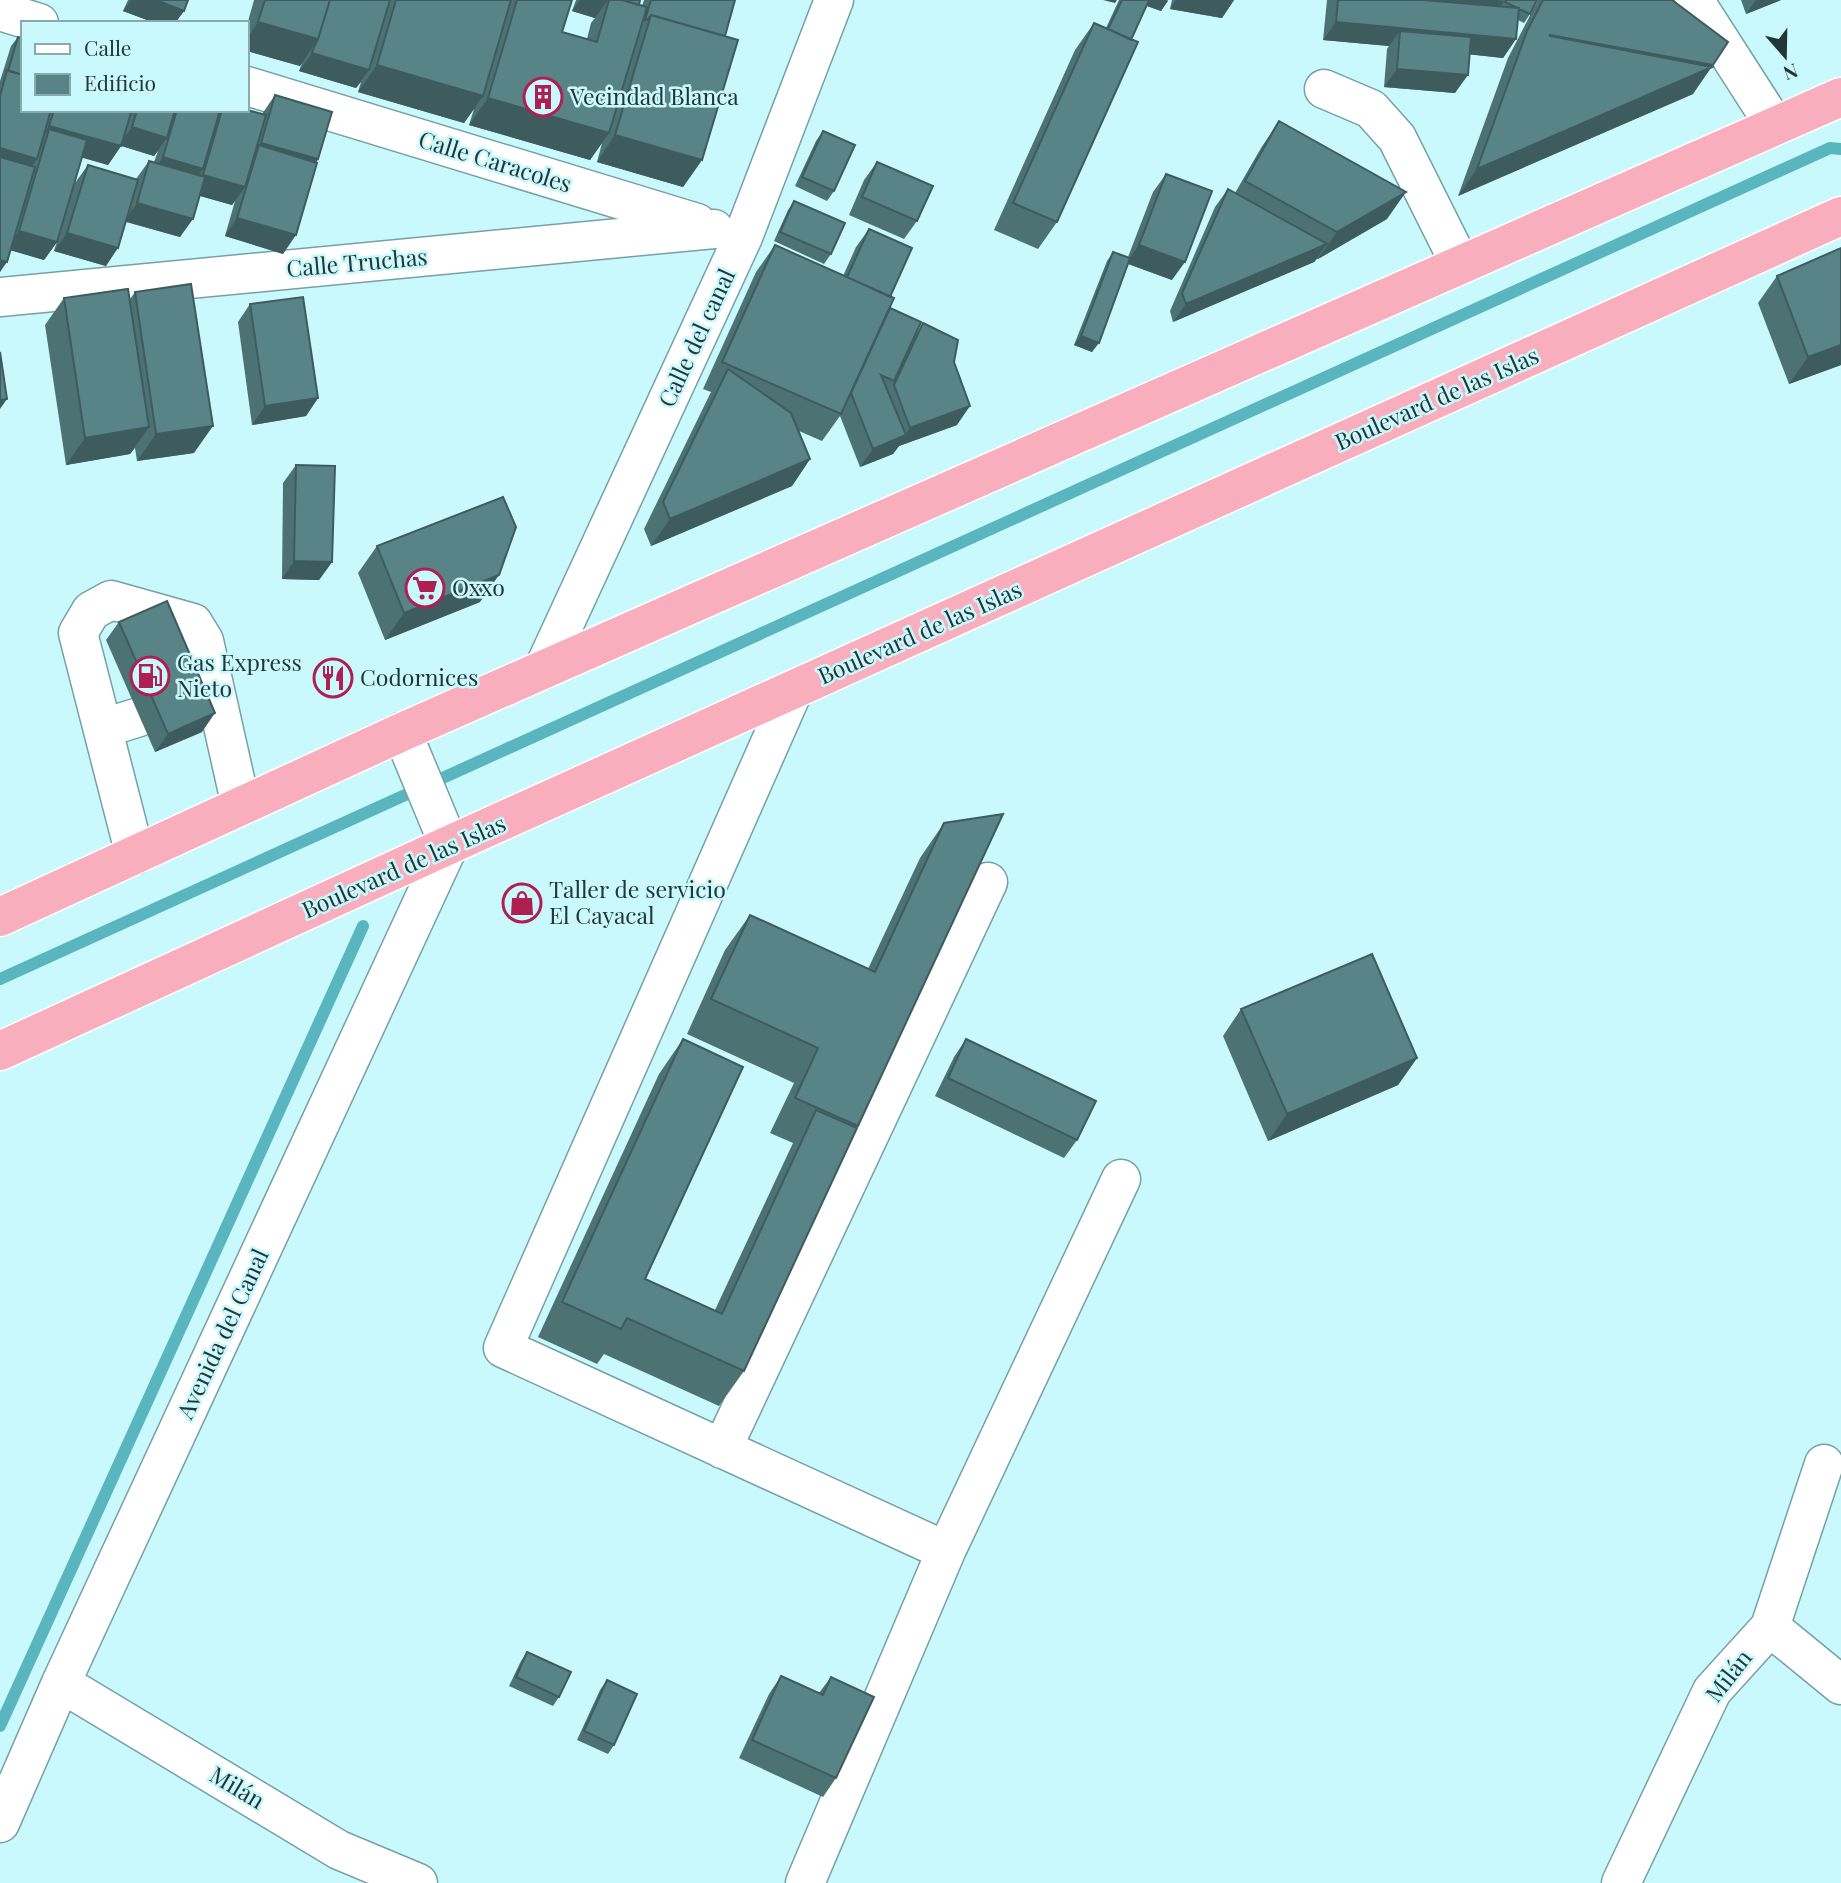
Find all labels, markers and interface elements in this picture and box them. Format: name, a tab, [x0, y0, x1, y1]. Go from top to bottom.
legend	[21, 21, 248, 112]
north arrow	[1750, 21, 1820, 91]
text: Calle	[84, 33, 131, 61]
text: N	[1780, 58, 1802, 88]
text: Edificio	[84, 68, 156, 96]
building icon: Vecindad Blanca	[522, 76, 564, 118]
place label: Vecindad Blanca	[569, 80, 739, 111]
street label: Calle Caracoles	[415, 123, 576, 199]
street label: Calle Truchas	[285, 240, 429, 283]
street label: Calle del canal	[650, 263, 741, 412]
street label: Boulevard de las Islas	[1330, 339, 1543, 457]
supermarket icon: Oxxo	[404, 567, 446, 609]
place label: Oxxo	[452, 571, 505, 602]
street label: Boulevard de las Islas	[813, 573, 1026, 691]
place label: Gas Express Nieto	[177, 646, 302, 703]
fuel station icon: Gas Express Nieto	[129, 655, 171, 697]
restaurant icon: Codornices	[312, 657, 354, 699]
place label: Codornices	[360, 661, 478, 692]
street label: Boulevard de las Islas	[297, 807, 510, 925]
place label: Taller de servicio El Cayacal	[549, 873, 726, 930]
shop icon: Taller de servicio El Cayacal	[501, 882, 543, 924]
street label: Avenida del Canal	[168, 1243, 275, 1424]
street label: Milán	[1698, 1642, 1758, 1708]
street label: Milán	[205, 1758, 271, 1815]

